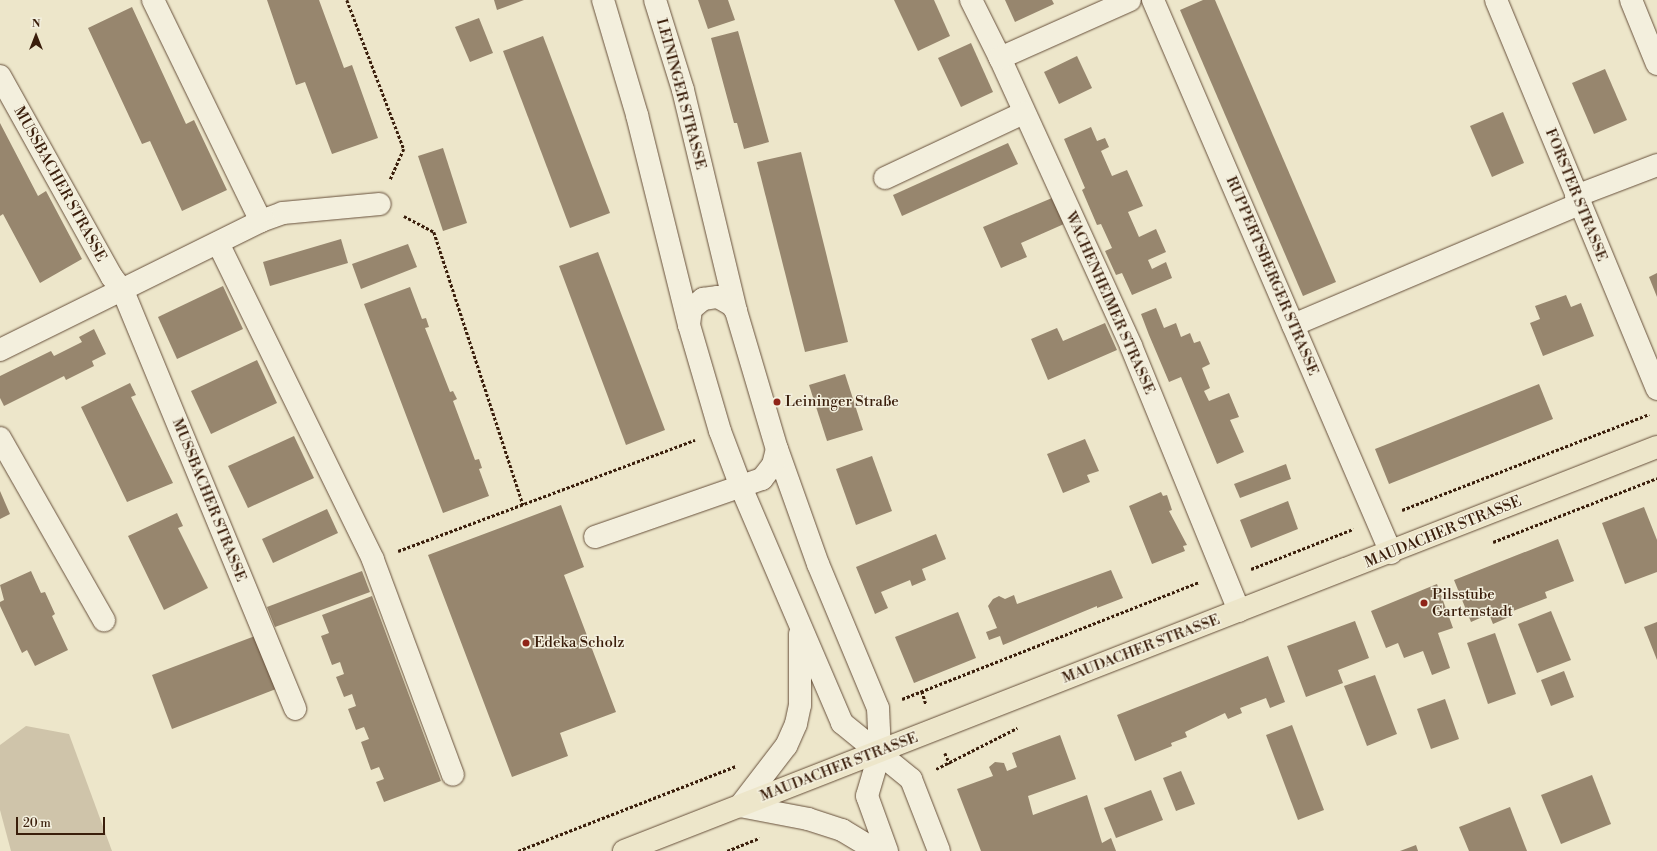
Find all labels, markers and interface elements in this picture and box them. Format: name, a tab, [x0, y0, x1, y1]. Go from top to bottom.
north arrow	[16, 16, 56, 56]
street label: LEININGER STRASSE	[652, 16, 710, 172]
text: N	[32, 17, 40, 31]
street label: MUSSBACHER STRASSE	[10, 103, 110, 265]
street label: FORSTER STRASSE	[1541, 126, 1611, 264]
street label: RUPPERTSBERGER STRASSE	[1222, 174, 1322, 378]
street label: WACHENHEIMER STRASSE	[1062, 209, 1158, 397]
place label: Leininger Straße	[785, 393, 899, 411]
marker: Leininger Straße	[772, 397, 782, 407]
street label: MUSSBACHER STRASSE	[168, 416, 250, 584]
street label: MAUDACHER STRASSE	[1362, 492, 1524, 572]
place label: Pilsstube Gartenstadt	[1432, 585, 1513, 620]
marker: Pilsstube Gartenstadt	[1419, 598, 1429, 608]
street label: MAUDACHER STRASSE	[1059, 611, 1223, 687]
place label: Edeka Scholz	[534, 634, 625, 652]
marker: Edeka Scholz	[521, 638, 531, 648]
street label: MAUDACHER STRASSE	[757, 729, 921, 805]
scale bar	[18, 809, 107, 835]
text: 20 m	[23, 816, 51, 831]

